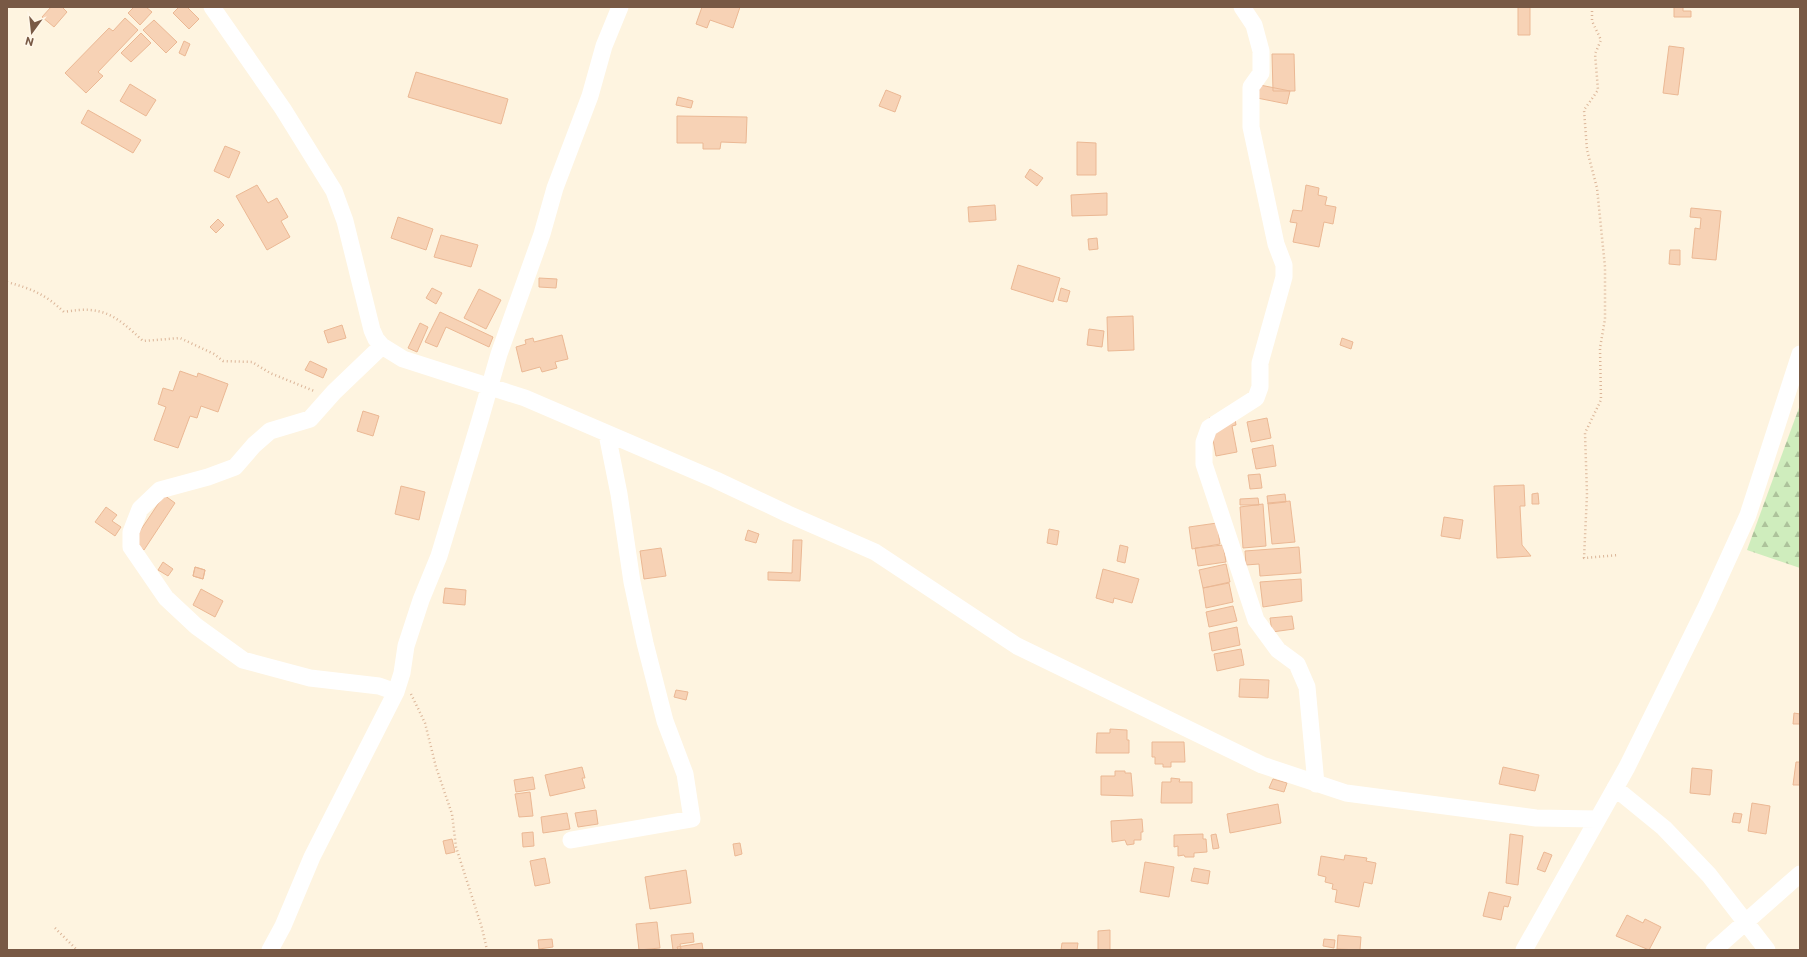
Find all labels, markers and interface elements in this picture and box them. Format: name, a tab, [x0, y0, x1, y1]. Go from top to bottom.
north arrow	[12, 12, 52, 52]
text: N	[24, 35, 35, 49]

